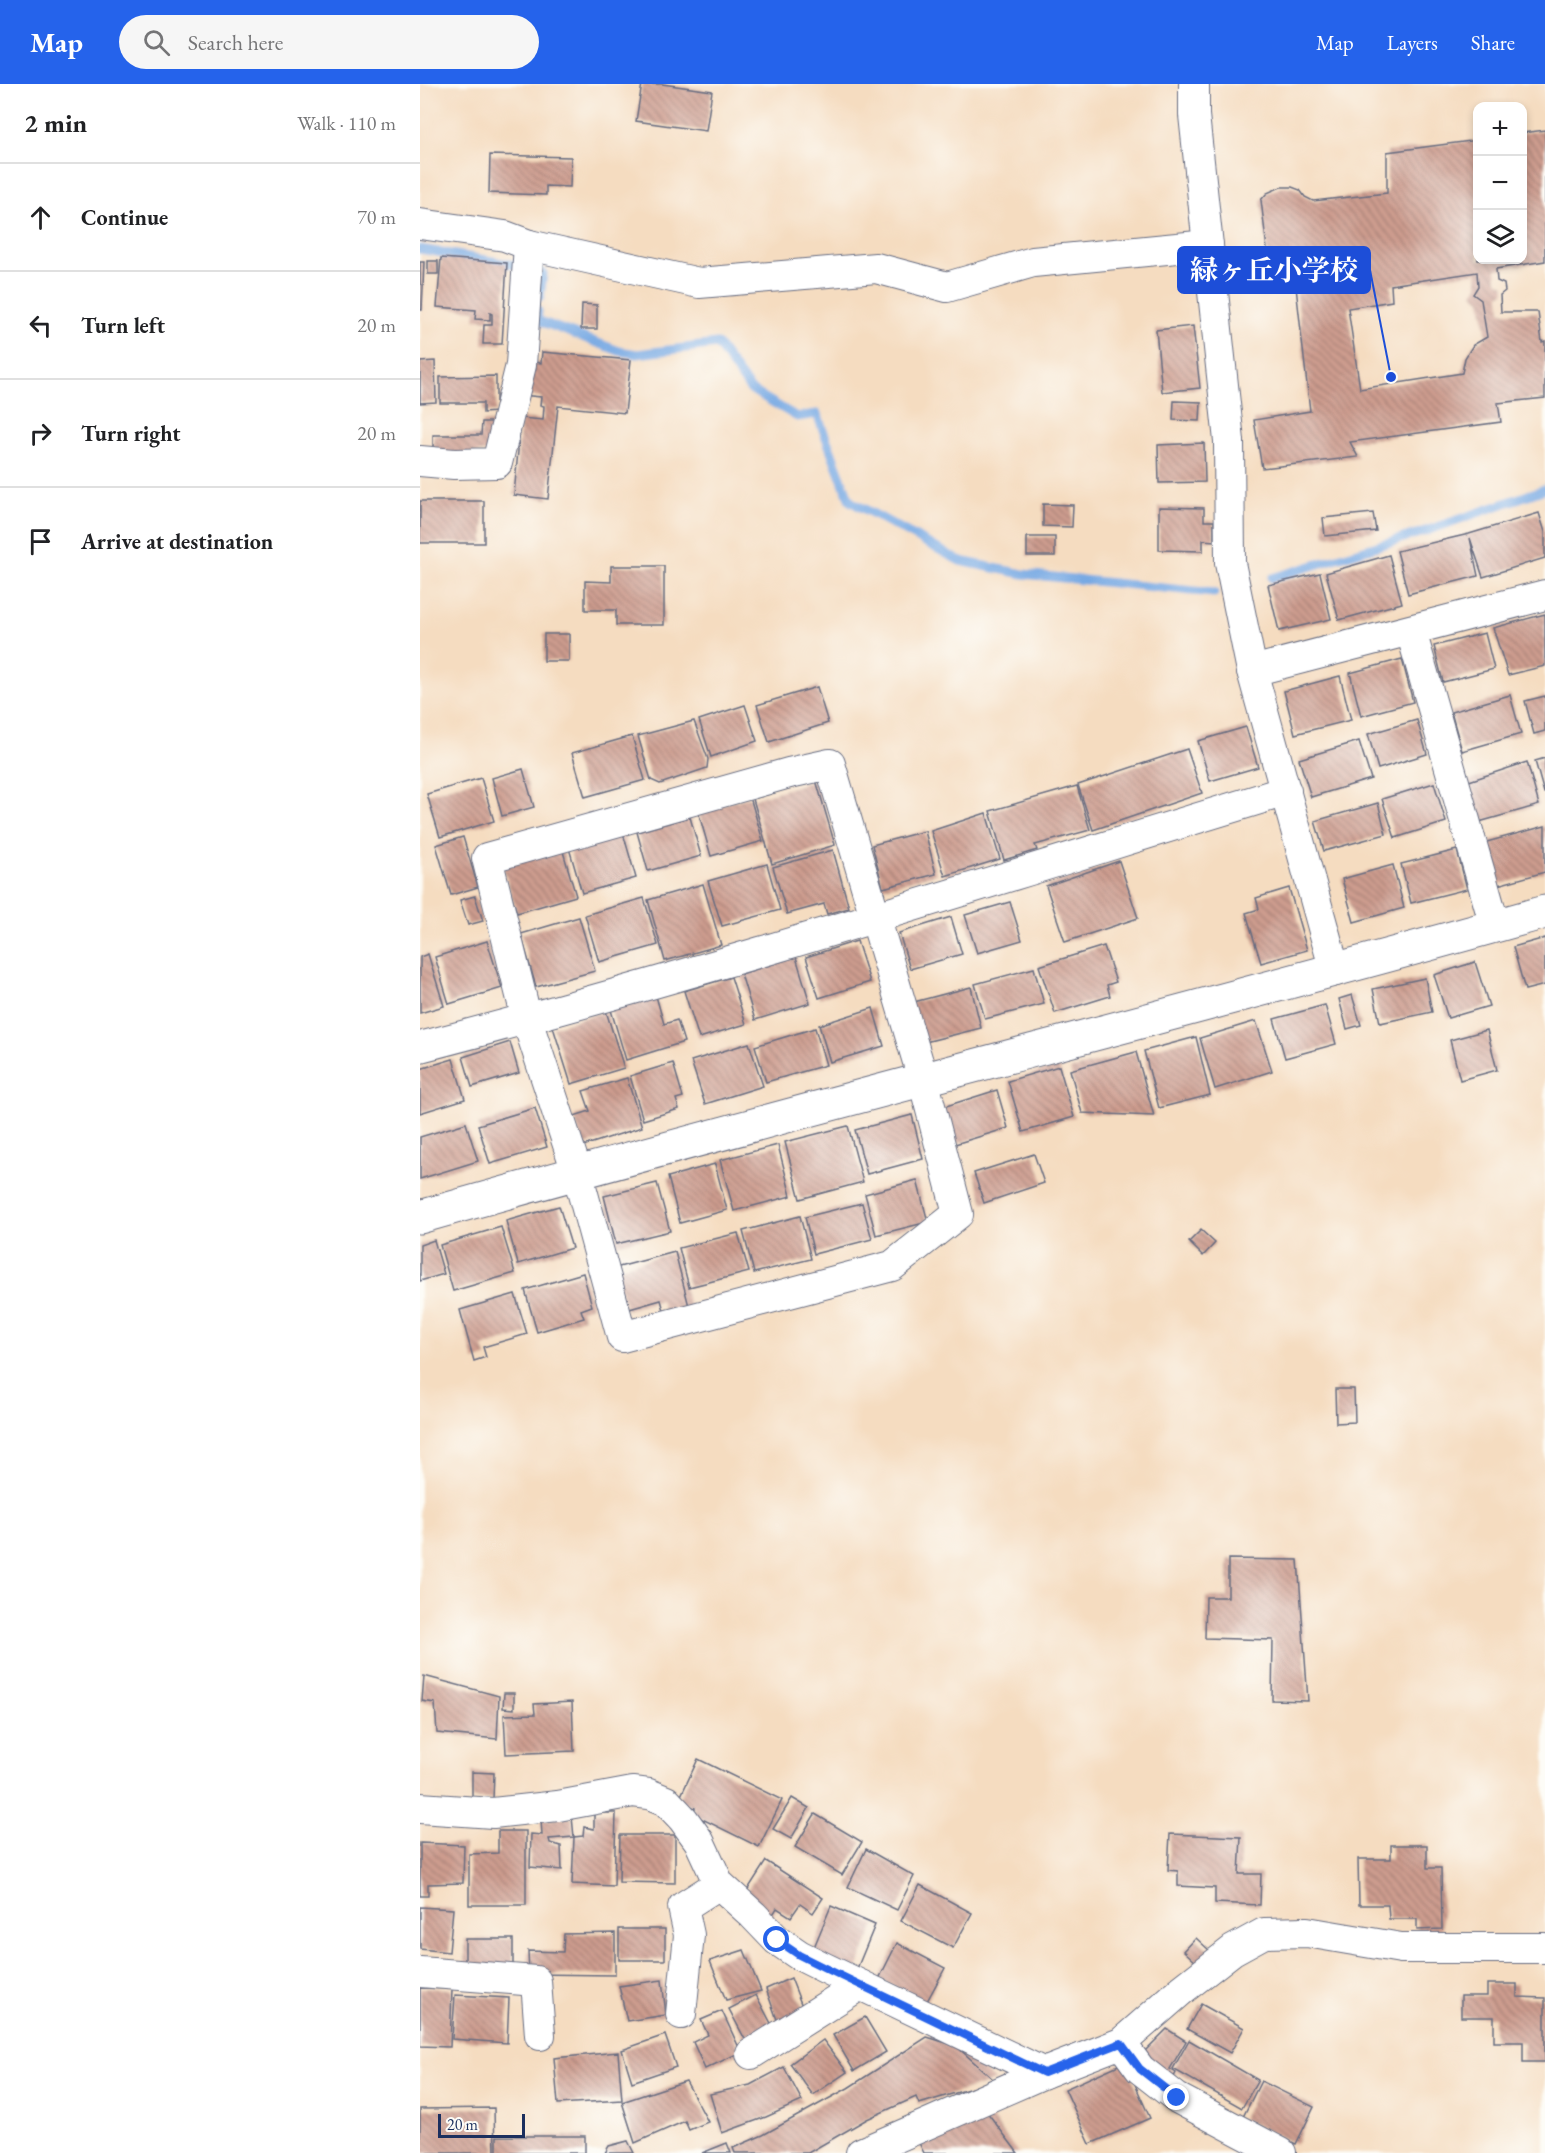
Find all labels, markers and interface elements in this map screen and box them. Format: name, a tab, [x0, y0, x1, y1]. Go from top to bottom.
search box	[119, 15, 539, 69]
text: Map	[30, 24, 83, 60]
icon: search	[140, 26, 173, 59]
text: Search here	[188, 28, 283, 57]
text: Map	[1316, 29, 1354, 56]
text: Layers	[1387, 29, 1438, 56]
text: Share	[1471, 29, 1515, 56]
map controls	[1473, 102, 1527, 264]
button: +	[1473, 102, 1527, 156]
text: 2 min	[24, 106, 87, 140]
text: Walk · 110 m	[297, 110, 396, 136]
button: −	[1473, 156, 1527, 210]
icon: ahead	[24, 201, 57, 234]
text: Continue	[81, 203, 168, 232]
text: 70 m	[357, 204, 396, 230]
button: layers	[1473, 210, 1527, 264]
callout: 緑ヶ丘小学校	[1178, 247, 1370, 293]
text: 緑ヶ丘小学校	[1190, 252, 1358, 288]
icon: left	[24, 309, 57, 342]
text: Turn left	[81, 311, 165, 340]
text: 20 m	[357, 312, 396, 338]
icon: right	[24, 417, 57, 450]
text: Turn right	[81, 419, 180, 448]
text: 20 m	[357, 420, 396, 446]
icon: arrive	[24, 525, 57, 558]
text: Arrive at destination	[81, 527, 273, 556]
route start	[763, 1926, 789, 1952]
route end	[1163, 2084, 1189, 2110]
scale bar	[438, 2111, 525, 2138]
text: 20 m	[447, 2114, 478, 2135]

